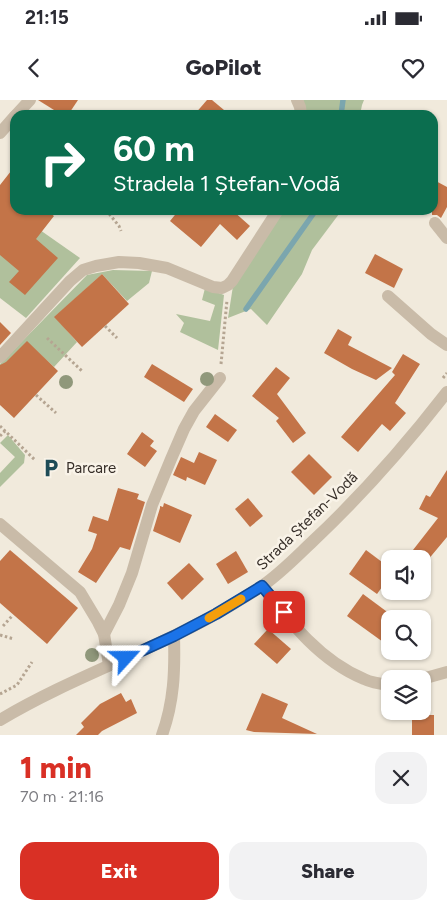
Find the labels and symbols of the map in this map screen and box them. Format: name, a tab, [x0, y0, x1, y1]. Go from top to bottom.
parking icon: Parcare	[40, 457, 62, 479]
place label: Parcare	[66, 459, 116, 477]
street label: Strada Ștefan-Vodă	[253, 468, 361, 574]
pin	[263, 591, 305, 633]
position arrow	[99, 631, 151, 683]

